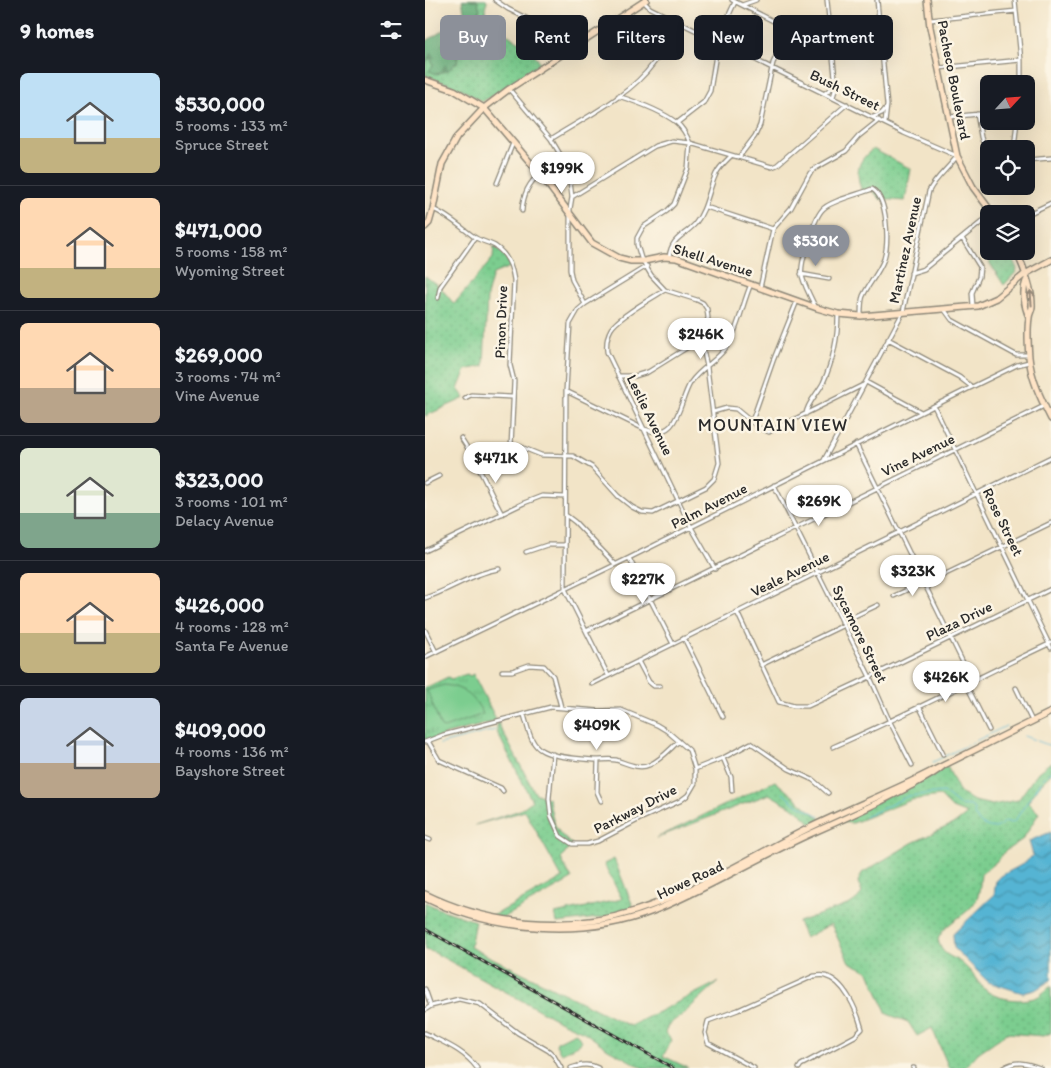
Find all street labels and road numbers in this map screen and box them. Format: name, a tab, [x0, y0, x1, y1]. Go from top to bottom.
street label: Pacheco Boulevard	[934, 19, 975, 142]
street label: Bush Street	[807, 65, 883, 115]
street label: Martinez Avenue	[885, 195, 925, 305]
street label: Shell Avenue	[671, 239, 755, 281]
street label: Pinon Drive	[491, 285, 511, 359]
street label: Leslie Avenue	[623, 372, 677, 458]
street label: Vine Avenue	[878, 430, 958, 480]
street label: Palm Avenue	[668, 479, 750, 533]
street label: Rose Street	[979, 485, 1027, 559]
street label: Veale Avenue	[748, 547, 832, 601]
street label: Sycamore Street	[829, 582, 892, 686]
street label: Plaza Drive	[923, 597, 995, 645]
street label: Parkway Drive	[590, 780, 680, 838]
street label: Howe Road	[654, 857, 726, 903]

